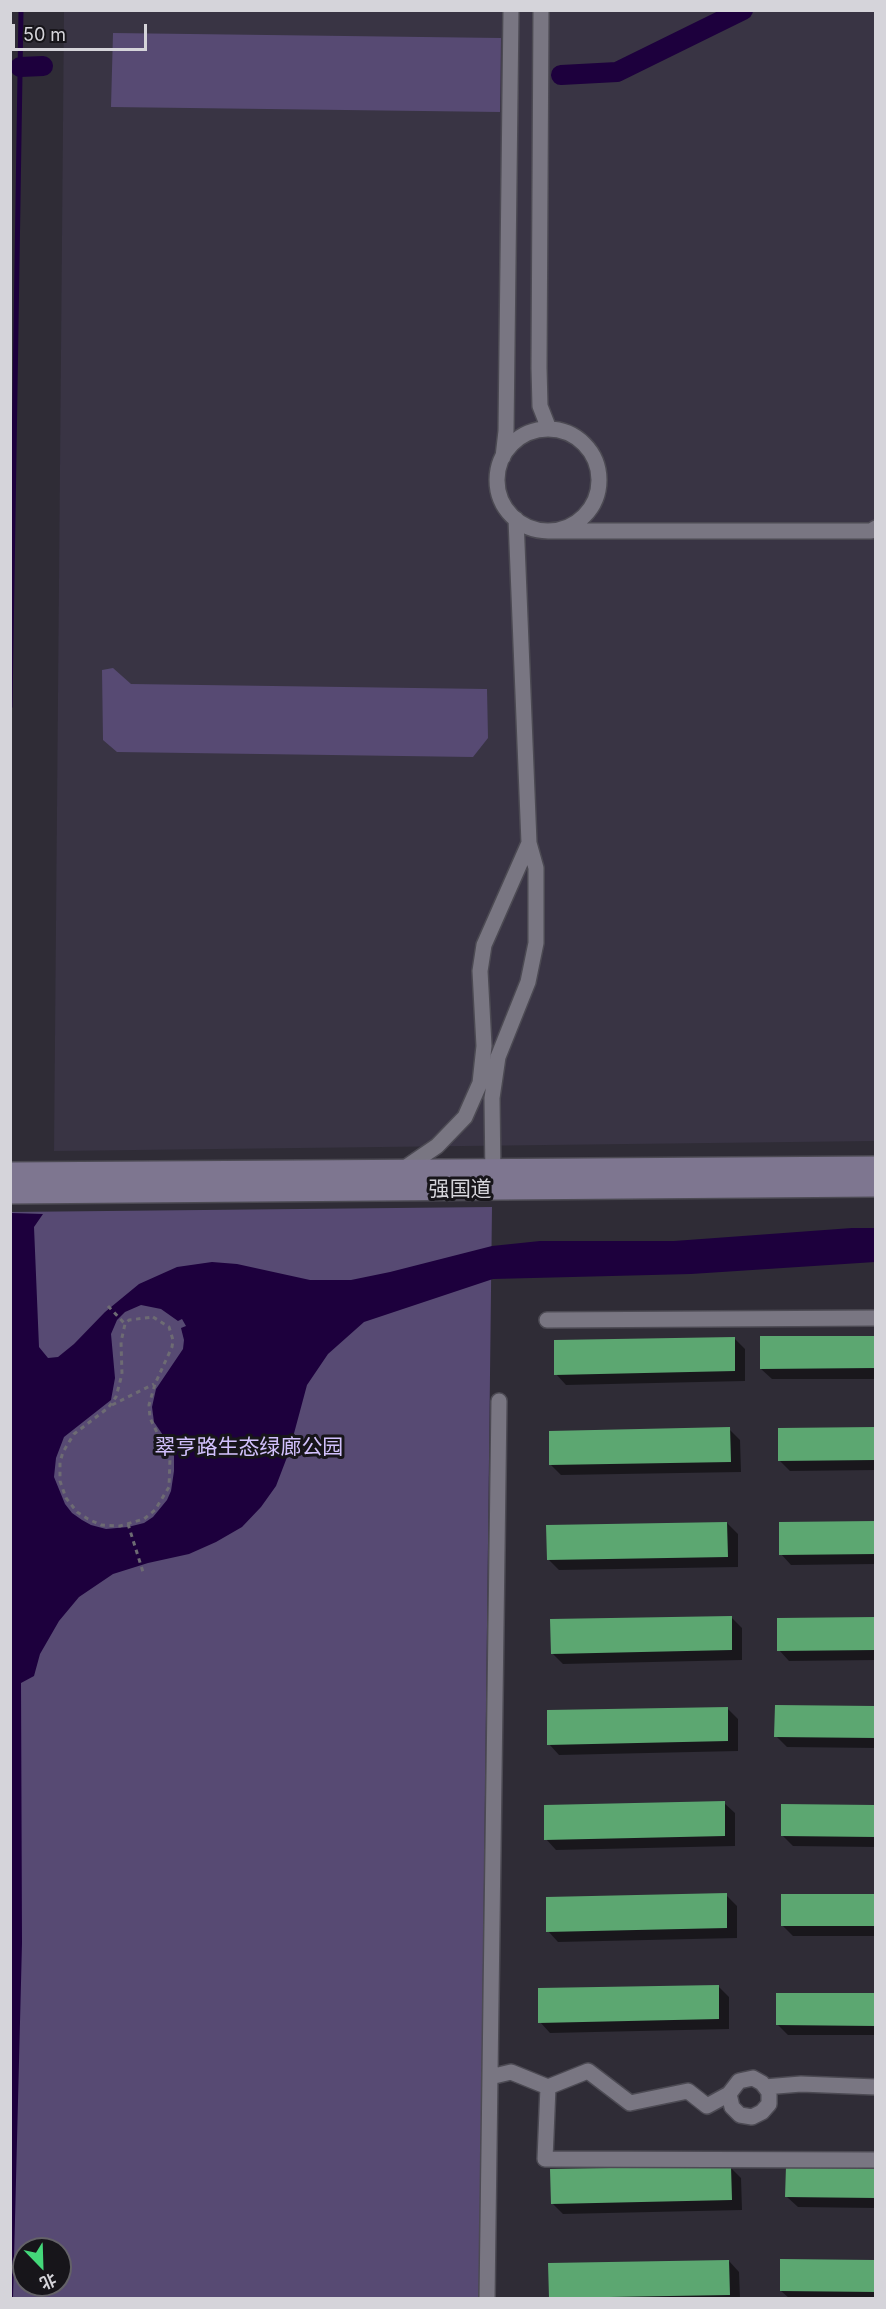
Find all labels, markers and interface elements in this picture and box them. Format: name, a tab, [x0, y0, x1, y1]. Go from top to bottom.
scale bar	[15, 12, 150, 50]
text: 50 m	[23, 24, 66, 45]
street label: 强国道	[429, 1177, 491, 1203]
park label: 翠亨路生态绿廊公园	[155, 1435, 343, 1461]
north arrow	[12, 2237, 72, 2297]
text: 北	[37, 2269, 60, 2294]

